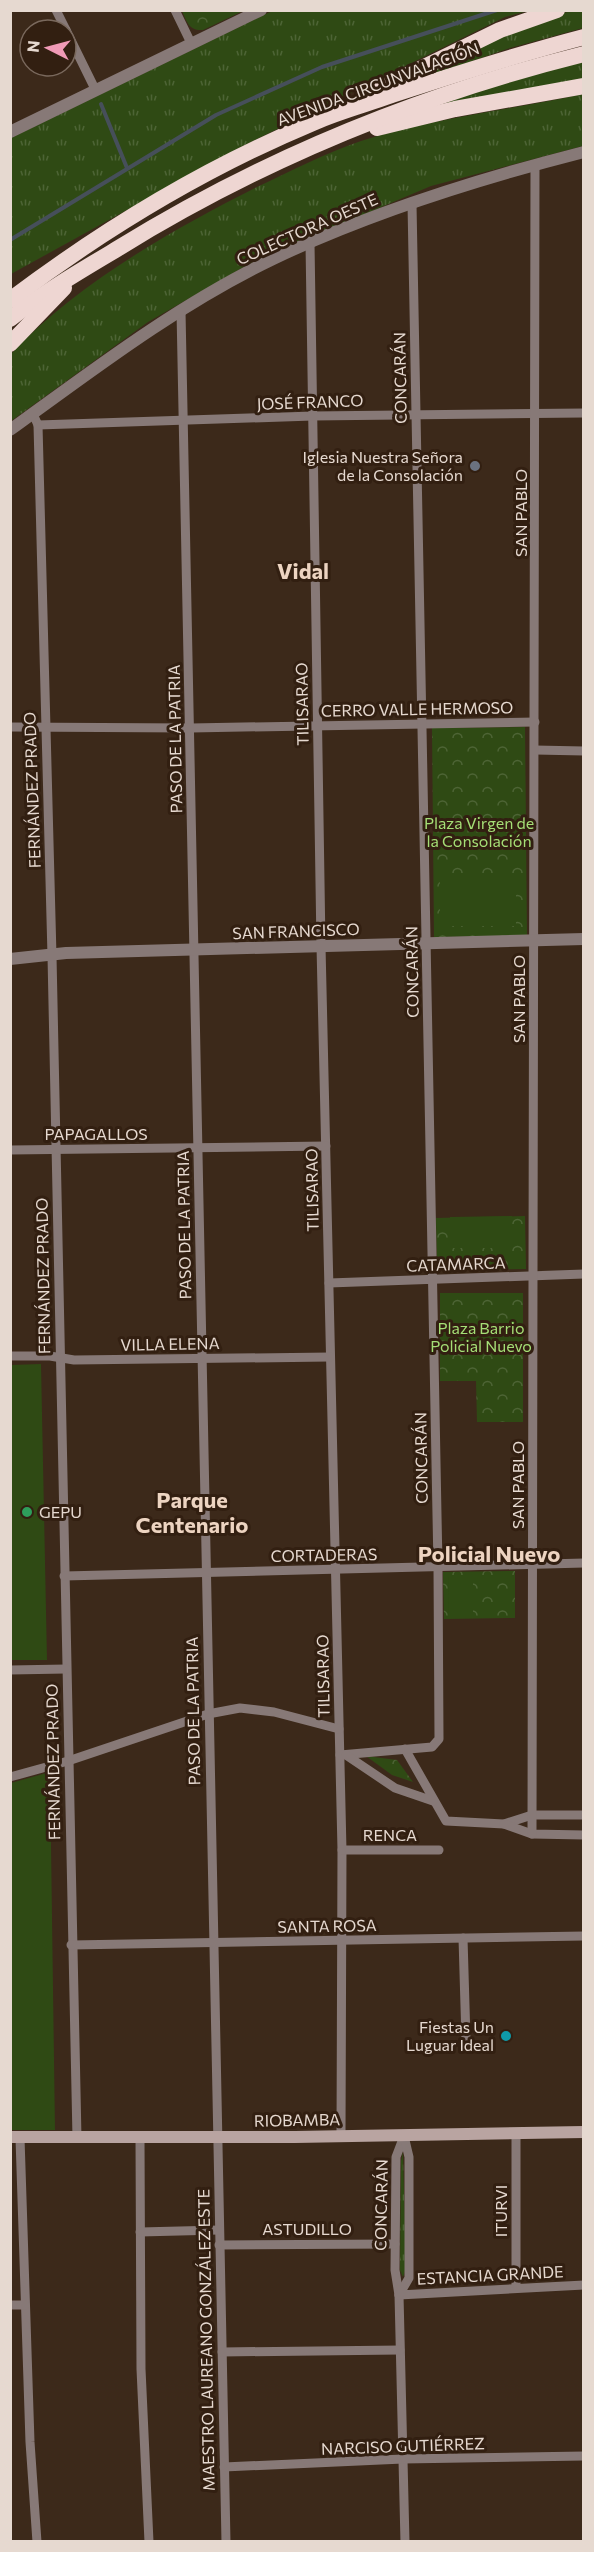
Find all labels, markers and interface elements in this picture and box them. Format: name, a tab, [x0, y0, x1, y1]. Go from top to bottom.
north arrow	[18, 18, 78, 78]
street label: AVENIDA CIRCUNVALACIÓN	[274, 38, 482, 129]
text: N	[23, 39, 43, 53]
street label: COLECTORA OESTE	[233, 189, 380, 268]
street label: CONCARÁN	[389, 332, 410, 424]
street label: JOSÉ FRANCO	[256, 390, 364, 413]
place label: Iglesia Nuestra Señora de la Consolación	[302, 447, 463, 484]
marker: Iglesia Nuestra Señora de la Consolación	[468, 459, 482, 473]
street label: SAN PABLO	[511, 469, 530, 557]
district label: Vidal	[277, 557, 329, 584]
street label: TILISARAO	[291, 662, 312, 746]
street label: PASO DE LA PATRIA	[164, 665, 185, 814]
street label: CERRO VALLE HERMOSO	[321, 697, 513, 720]
street label: FERNÁNDEZ PRADO	[19, 712, 44, 868]
park label: Plaza Virgen de la Consolación	[424, 813, 534, 850]
street label: SAN FRANCISCO	[232, 919, 360, 942]
street label: CONCARÁN	[401, 926, 422, 1018]
street label: SAN PABLO	[509, 955, 528, 1043]
street label: PAPAGALLOS	[44, 1124, 148, 1143]
street label: TILISARAO	[301, 1148, 322, 1232]
street label: PASO DE LA PATRIA	[173, 1151, 194, 1300]
street label: FERNÁNDEZ PRADO	[32, 1198, 53, 1354]
street label: CATAMARCA	[406, 1252, 506, 1275]
park label: Plaza Barrio Policial Nuevo	[430, 1318, 532, 1355]
street label: VILLA ELENA	[120, 1333, 220, 1354]
street label: CONCARÁN	[410, 1412, 431, 1504]
street label: SAN PABLO	[508, 1441, 527, 1529]
district label: Parque Centenario	[136, 1486, 248, 1538]
place label: GEPU	[39, 1502, 82, 1521]
marker: GEPU	[20, 1505, 34, 1519]
district label: Policial Nuevo	[418, 1540, 560, 1567]
street label: CORTADERAS	[270, 1544, 378, 1565]
street label: TILISARAO	[312, 1634, 333, 1718]
street label: PASO DE LA PATRIA	[182, 1637, 203, 1786]
street label: FERNÁNDEZ PRADO	[42, 1684, 63, 1840]
street label: RENCA	[363, 1825, 417, 1844]
street label: SANTA ROSA	[277, 1915, 377, 1936]
place label: Fiestas Un Luguar Ideal	[406, 2017, 494, 2054]
marker: Fiestas Un Luguar Ideal	[499, 2029, 513, 2043]
street label: RIOBAMBA	[254, 2109, 340, 2130]
street label: CONCARÁN	[370, 2159, 391, 2251]
street label: ITURVI	[491, 2185, 510, 2237]
street label: MAESTRO LAUREANO GONZÁLEZ ESTE	[193, 2189, 218, 2491]
street label: ASTUDILLO	[262, 2219, 352, 2238]
street label: ESTANCIA GRANDE	[416, 2261, 564, 2288]
street label: NARCISO GUTIÉRREZ	[321, 2433, 485, 2458]

